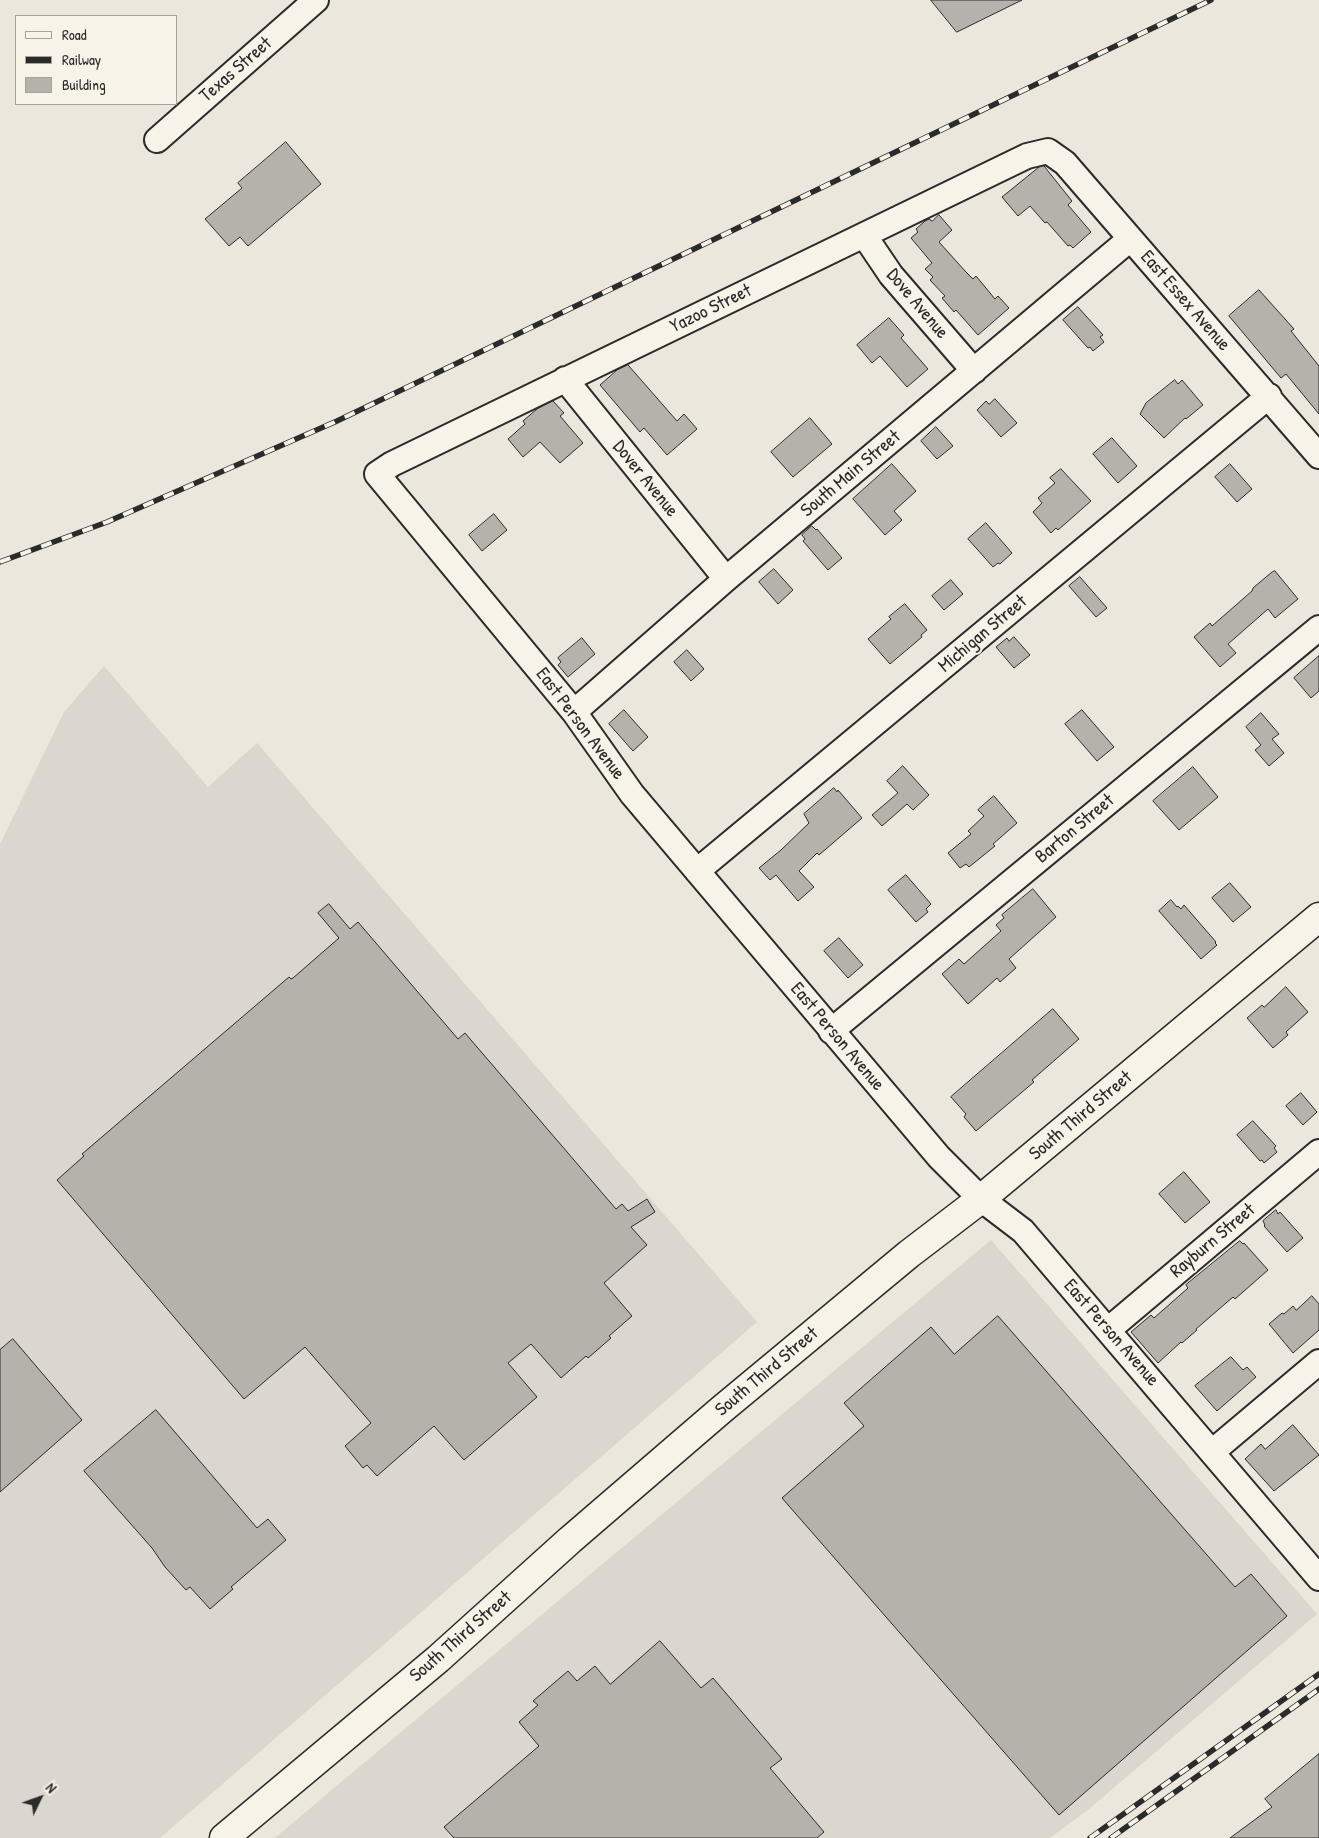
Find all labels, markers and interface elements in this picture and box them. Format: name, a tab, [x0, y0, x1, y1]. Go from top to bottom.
legend	[15, 15, 178, 105]
text: Road	[62, 24, 87, 45]
street label: Texas Street	[195, 32, 277, 108]
text: Railway	[62, 49, 101, 70]
text: Building	[62, 74, 106, 95]
street label: East Essex Avenue	[1135, 246, 1235, 356]
street label: Dove Avenue	[881, 264, 953, 344]
street label: Yazoo Street	[667, 279, 755, 339]
street label: South Main Street	[797, 426, 905, 522]
street label: Dover Avenue	[607, 436, 683, 522]
street label: Michigan Street	[934, 590, 1032, 678]
street label: East Person Avenue	[531, 664, 629, 784]
street label: Barton Street	[1031, 789, 1119, 869]
street label: East Person Avenue	[785, 978, 889, 1096]
street label: South Third Street	[1025, 1066, 1137, 1166]
street label: Rayburn Street	[1166, 1199, 1260, 1283]
street label: East Person Avenue	[1058, 1275, 1164, 1391]
street label: South Third Street	[711, 1322, 823, 1422]
street label: South Third Street	[405, 1587, 517, 1687]
north arrow	[15, 1773, 65, 1823]
text: N	[42, 1778, 61, 1797]

